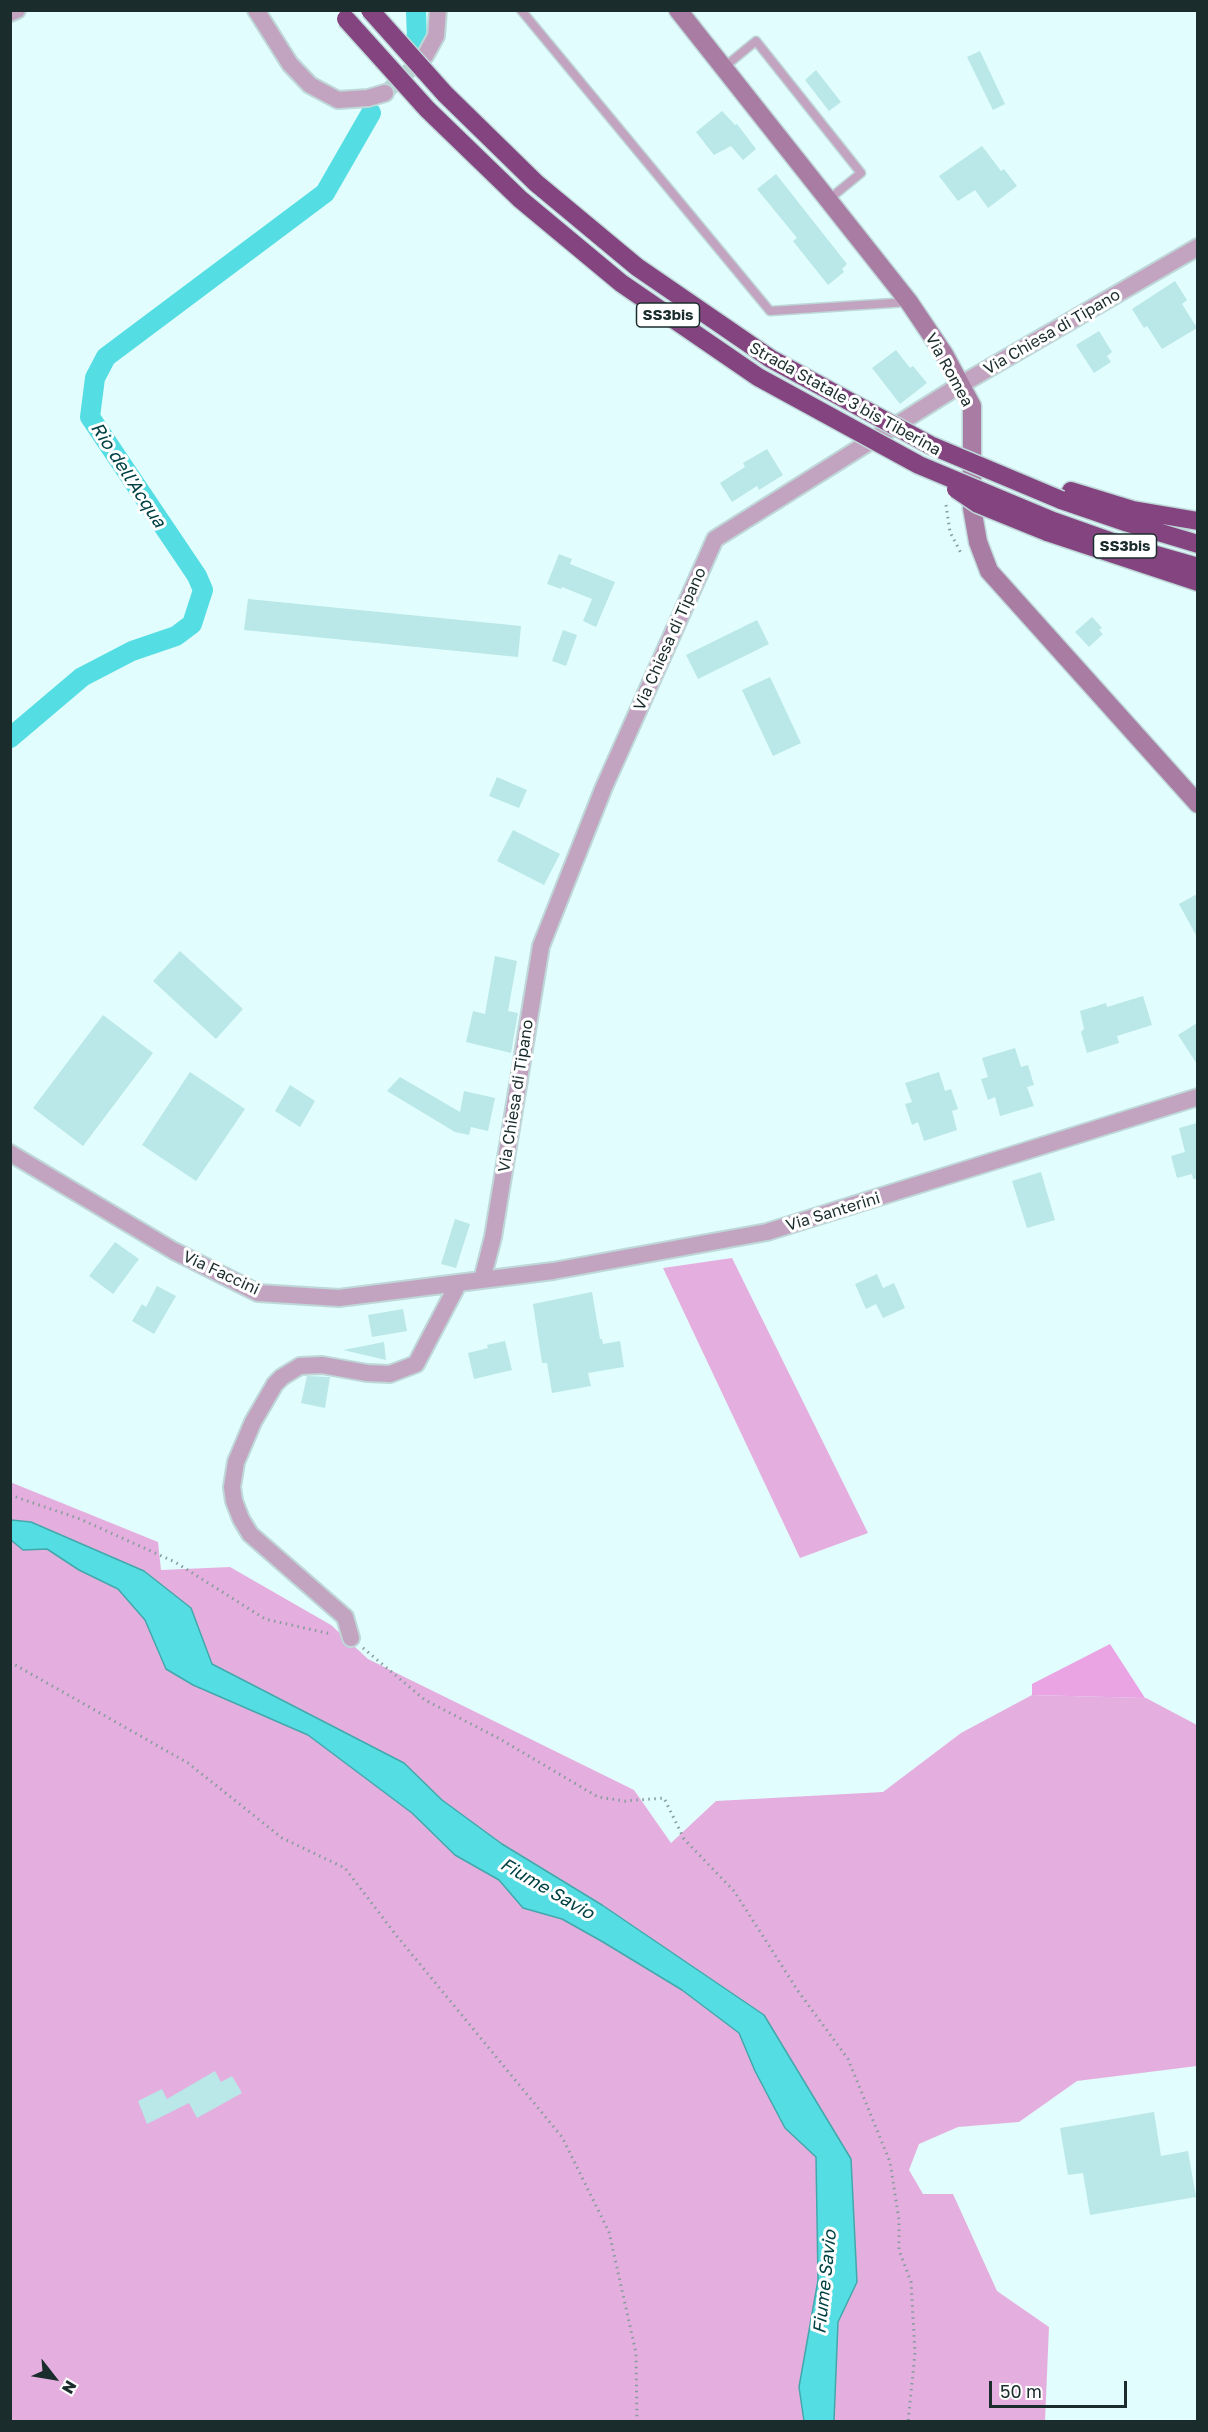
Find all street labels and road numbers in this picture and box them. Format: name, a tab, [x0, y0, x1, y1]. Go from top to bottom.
street label: Via Chiesa di Tipano	[980, 285, 1124, 379]
road number: SS3bis	[636, 303, 700, 327]
street label: Via Romea	[921, 330, 977, 410]
street label: Strada Statale 3 bis Tiberina	[746, 338, 944, 460]
road number: SS3bis	[1094, 534, 1156, 558]
street label: Via Chiesa di Tipano	[630, 565, 710, 713]
street label: Via Chiesa di Tipano	[494, 1018, 538, 1174]
street label: Via Santerini	[784, 1189, 882, 1235]
street label: Via Faccini	[180, 1247, 262, 1299]

